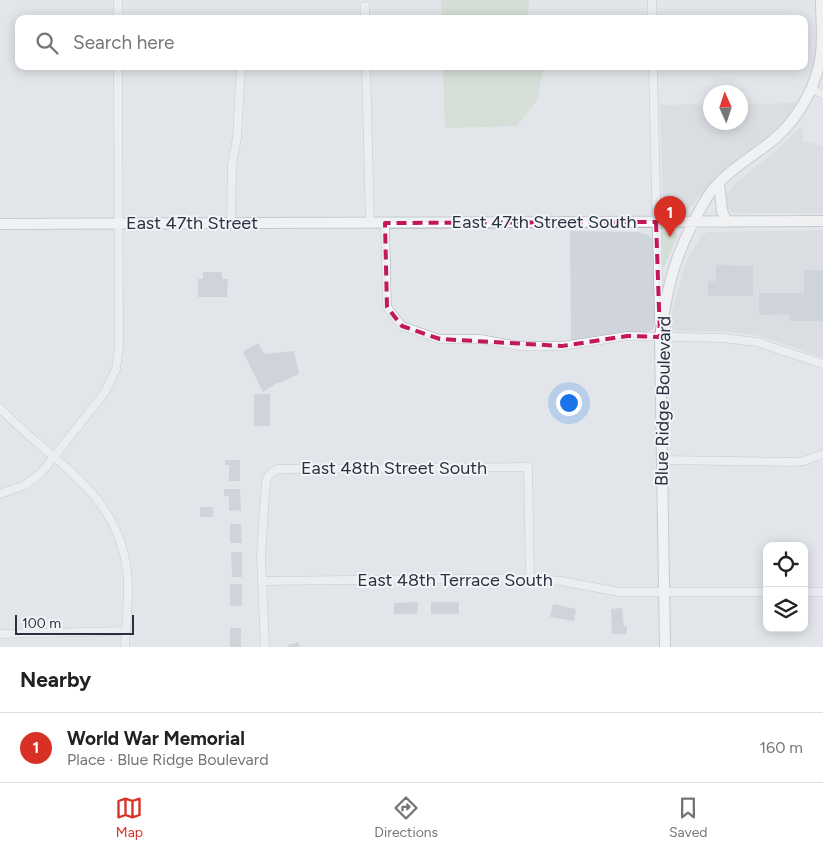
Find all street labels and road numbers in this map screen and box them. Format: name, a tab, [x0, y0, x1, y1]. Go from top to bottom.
street label: East 47th Street South	[452, 211, 636, 233]
street label: East 47th Street	[126, 212, 258, 234]
street label: Blue Ridge Boulevard	[651, 316, 675, 486]
street label: East 48th Street South	[301, 457, 487, 479]
street label: East 48th Terrace South	[357, 569, 553, 591]

